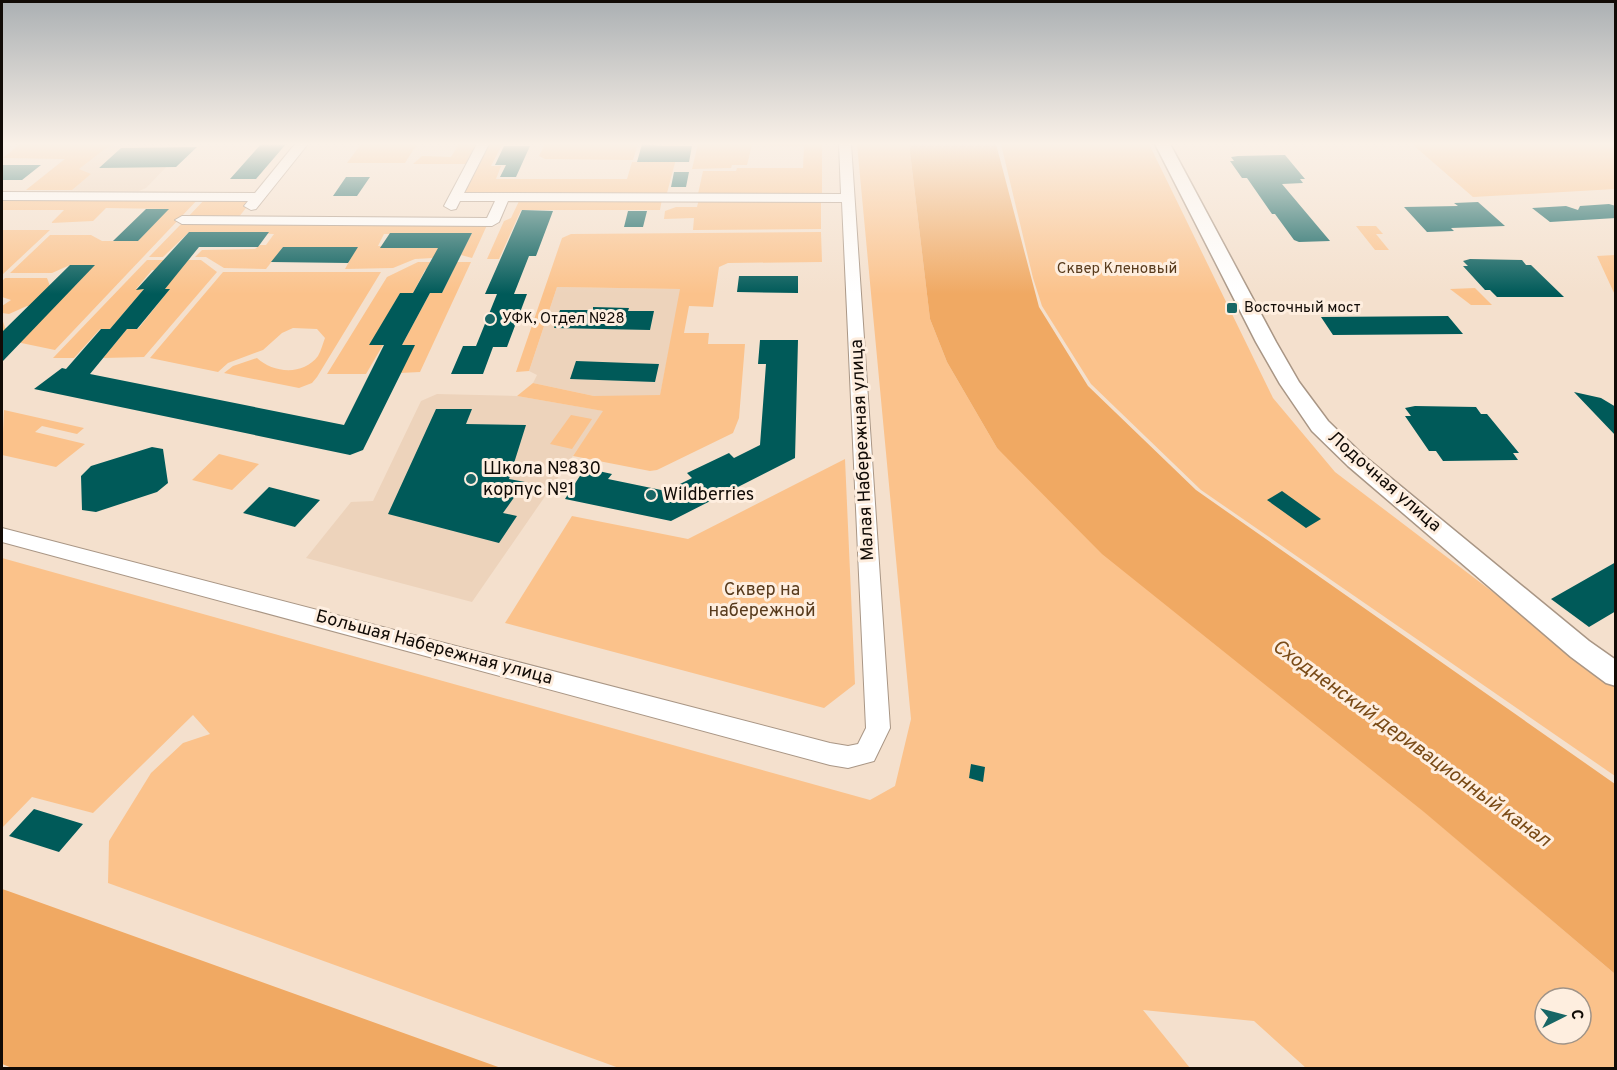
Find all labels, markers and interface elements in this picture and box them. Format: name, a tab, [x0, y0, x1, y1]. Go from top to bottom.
park label: Сквер Кленовый	[1057, 260, 1177, 279]
place label: Восточный мост	[1244, 299, 1361, 318]
marker: Восточный мост	[1225, 301, 1239, 315]
place label: УФК, Отдел №28	[502, 310, 625, 329]
marker: УФК, Отдел №28	[483, 312, 497, 326]
street label: Малая Набережная улица	[846, 339, 880, 561]
street label: Лодочная улица	[1322, 426, 1446, 538]
place label: Школа №830 корпус №1	[483, 458, 601, 502]
marker: Школа №830 корпус №1	[464, 472, 478, 486]
place label: Wildberries	[663, 484, 754, 507]
marker: Wildberries	[644, 488, 658, 502]
park label: Сквер на набережной	[708, 579, 816, 623]
street label: Большая Набережная улица	[313, 605, 555, 691]
water label: Сходненский деривационный канал	[1267, 634, 1556, 854]
north arrow	[1533, 986, 1593, 1046]
text: С	[1565, 1009, 1586, 1021]

